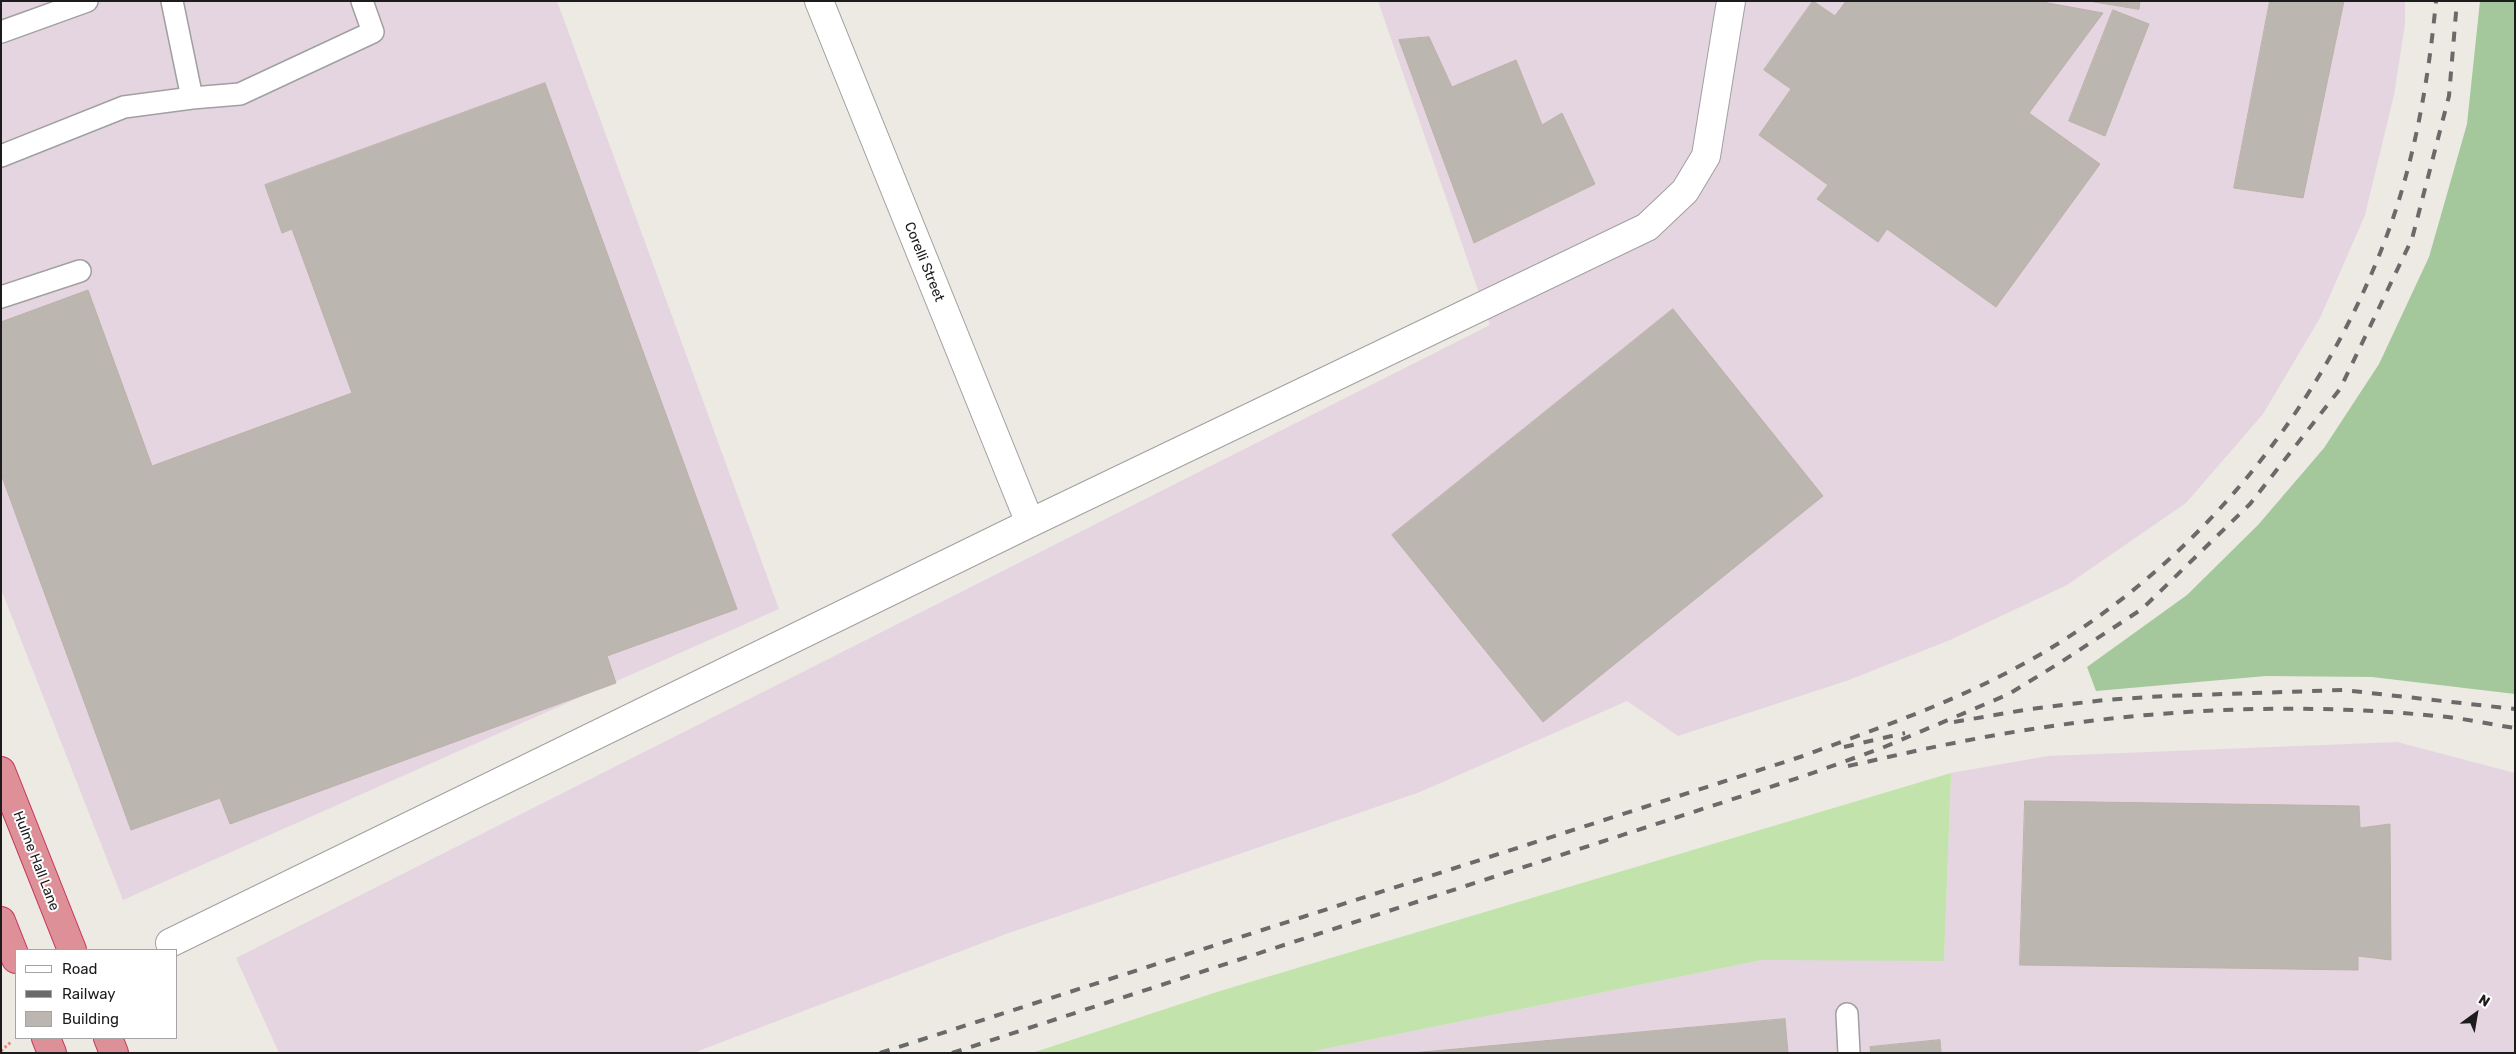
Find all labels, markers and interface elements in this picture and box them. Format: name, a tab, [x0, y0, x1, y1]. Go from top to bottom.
street label: Corelli Street	[900, 220, 948, 304]
street label: Hulme Hall Lane	[9, 809, 63, 913]
legend	[15, 949, 178, 1039]
text: Road	[62, 960, 98, 978]
text: Railway	[62, 985, 116, 1003]
north arrow	[2451, 989, 2501, 1039]
text: N	[2475, 991, 2493, 1011]
text: Building	[62, 1010, 119, 1028]

